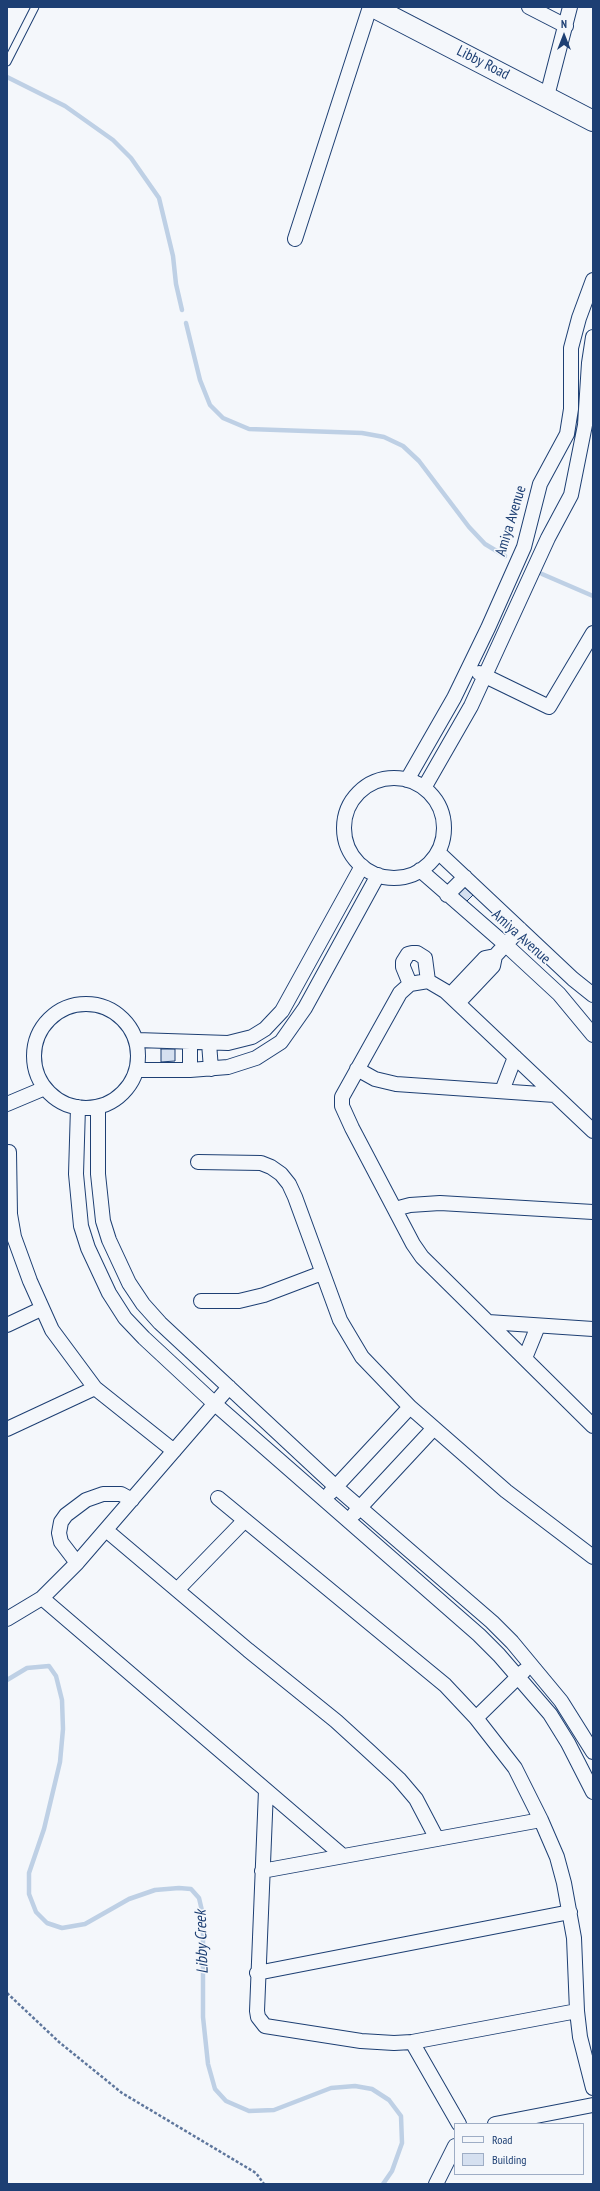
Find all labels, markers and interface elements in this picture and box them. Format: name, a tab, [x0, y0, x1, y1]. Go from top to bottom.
north arrow	[544, 16, 584, 56]
text: N	[561, 17, 567, 31]
street label: Libby Road	[454, 42, 512, 84]
street label: Amiya Avenue	[492, 484, 530, 558]
street label: Amiya Avenue	[488, 906, 554, 968]
water label: Libby Creek	[191, 1910, 213, 1974]
legend	[454, 2123, 584, 2175]
text: Road	[492, 2132, 512, 2147]
text: Building	[492, 2152, 527, 2167]

